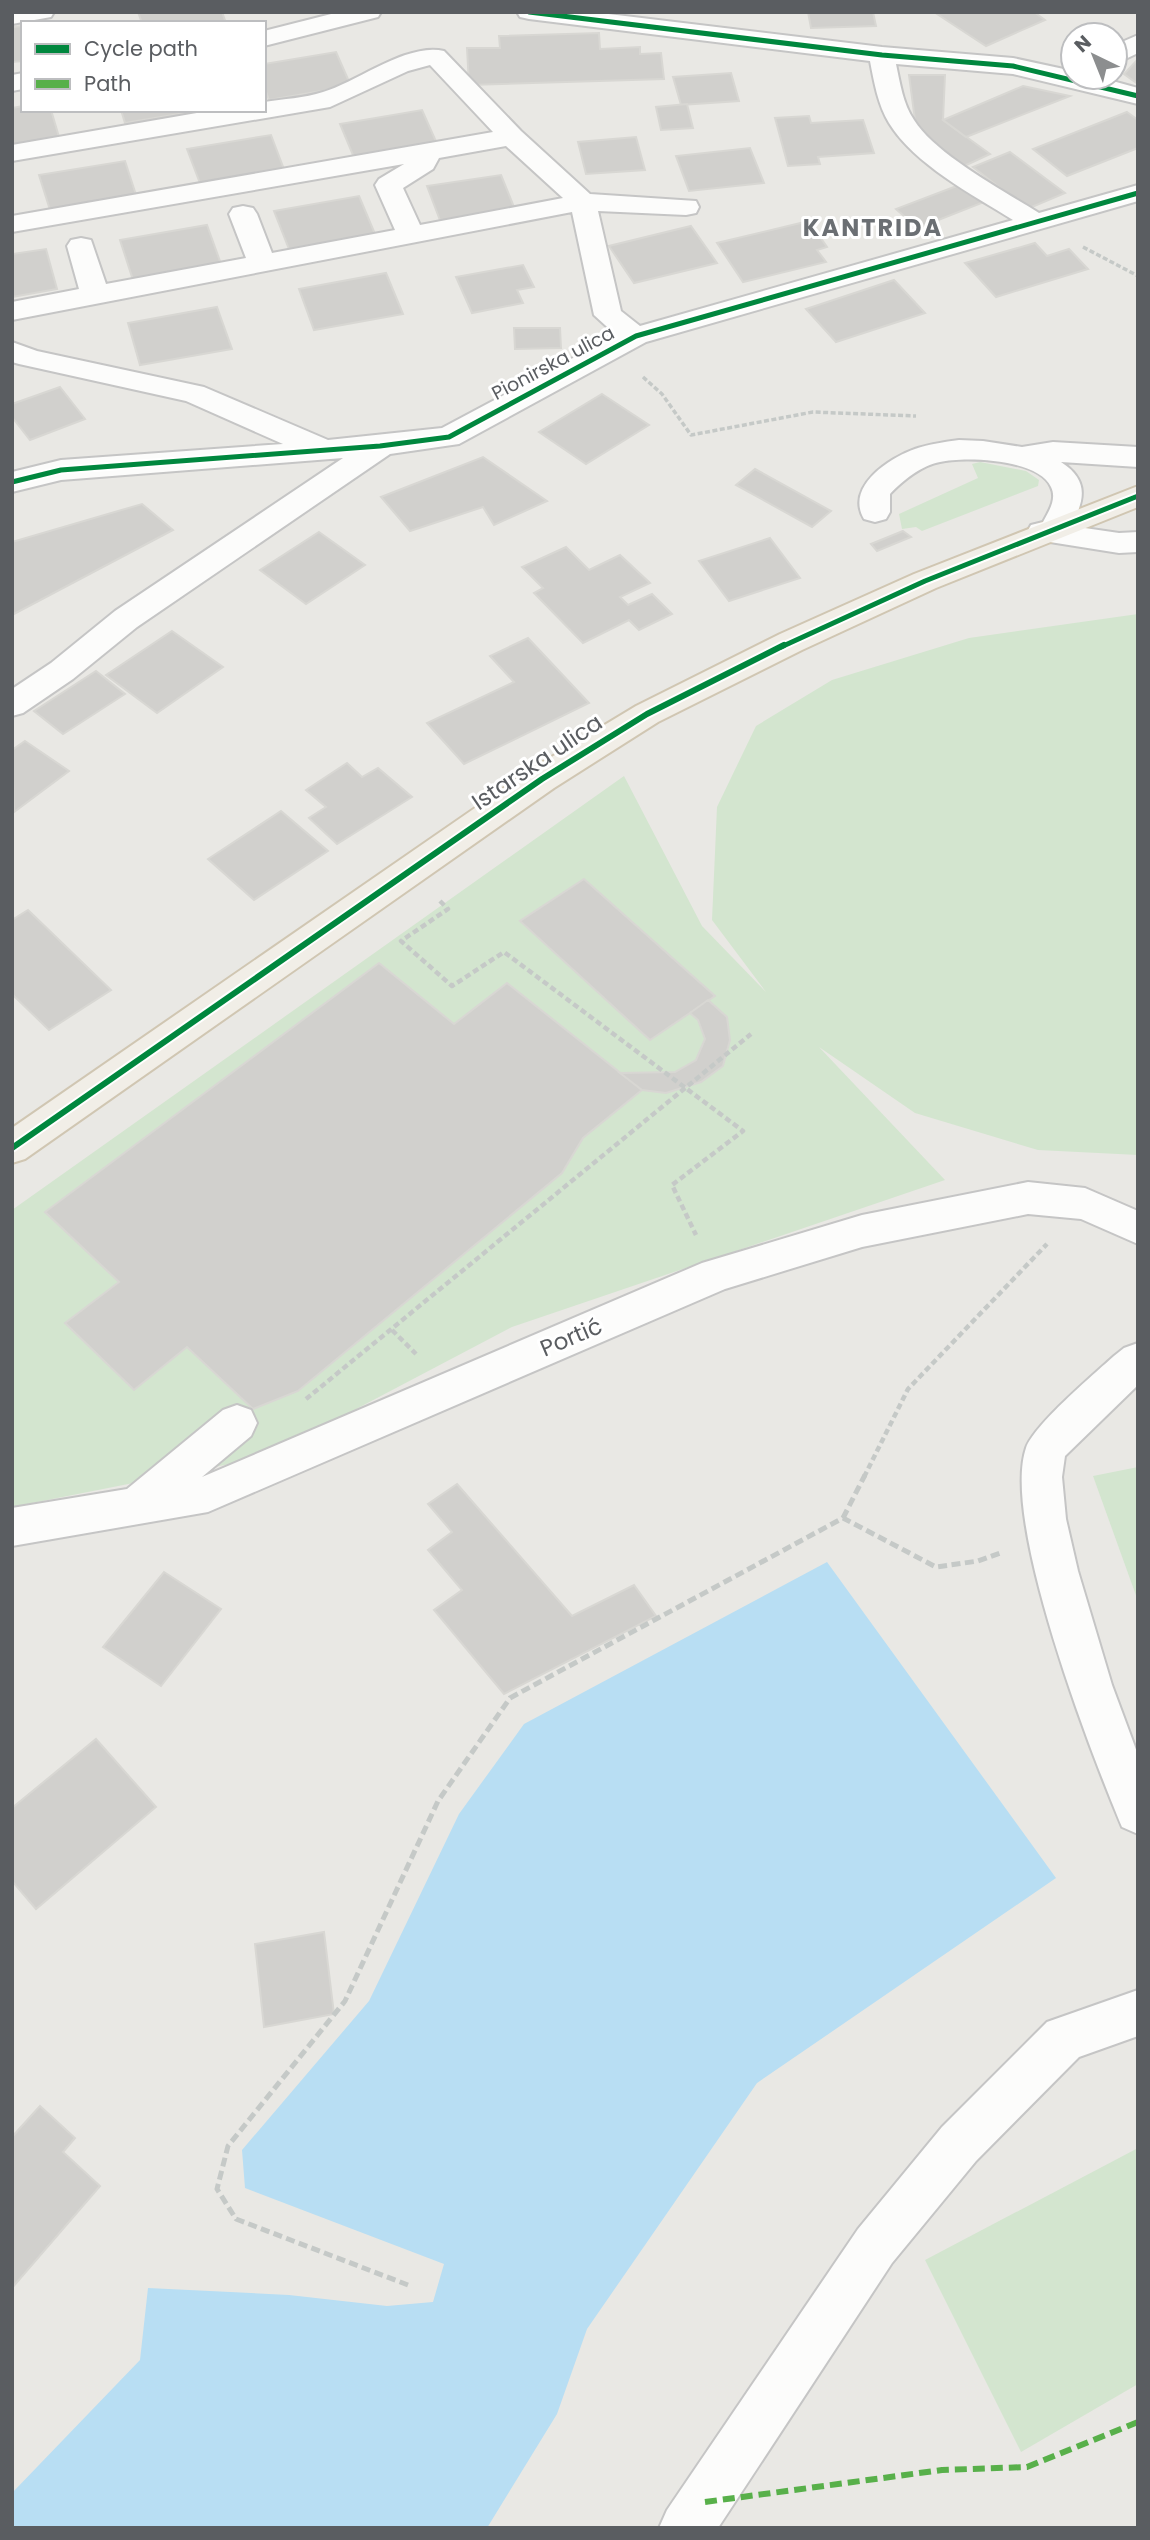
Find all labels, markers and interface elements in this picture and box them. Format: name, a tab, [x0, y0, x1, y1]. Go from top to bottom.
legend	[21, 21, 266, 112]
north arrow	[1059, 21, 1129, 91]
text: N	[1068, 29, 1097, 59]
text: Cycle path	[84, 34, 198, 63]
text: Path	[84, 69, 131, 98]
district label: KANTRIDA	[803, 211, 943, 244]
street label: Pionirska ulica	[487, 319, 619, 407]
street label: Istarska ulica	[465, 706, 609, 818]
street label: Portić	[535, 1310, 607, 1364]

